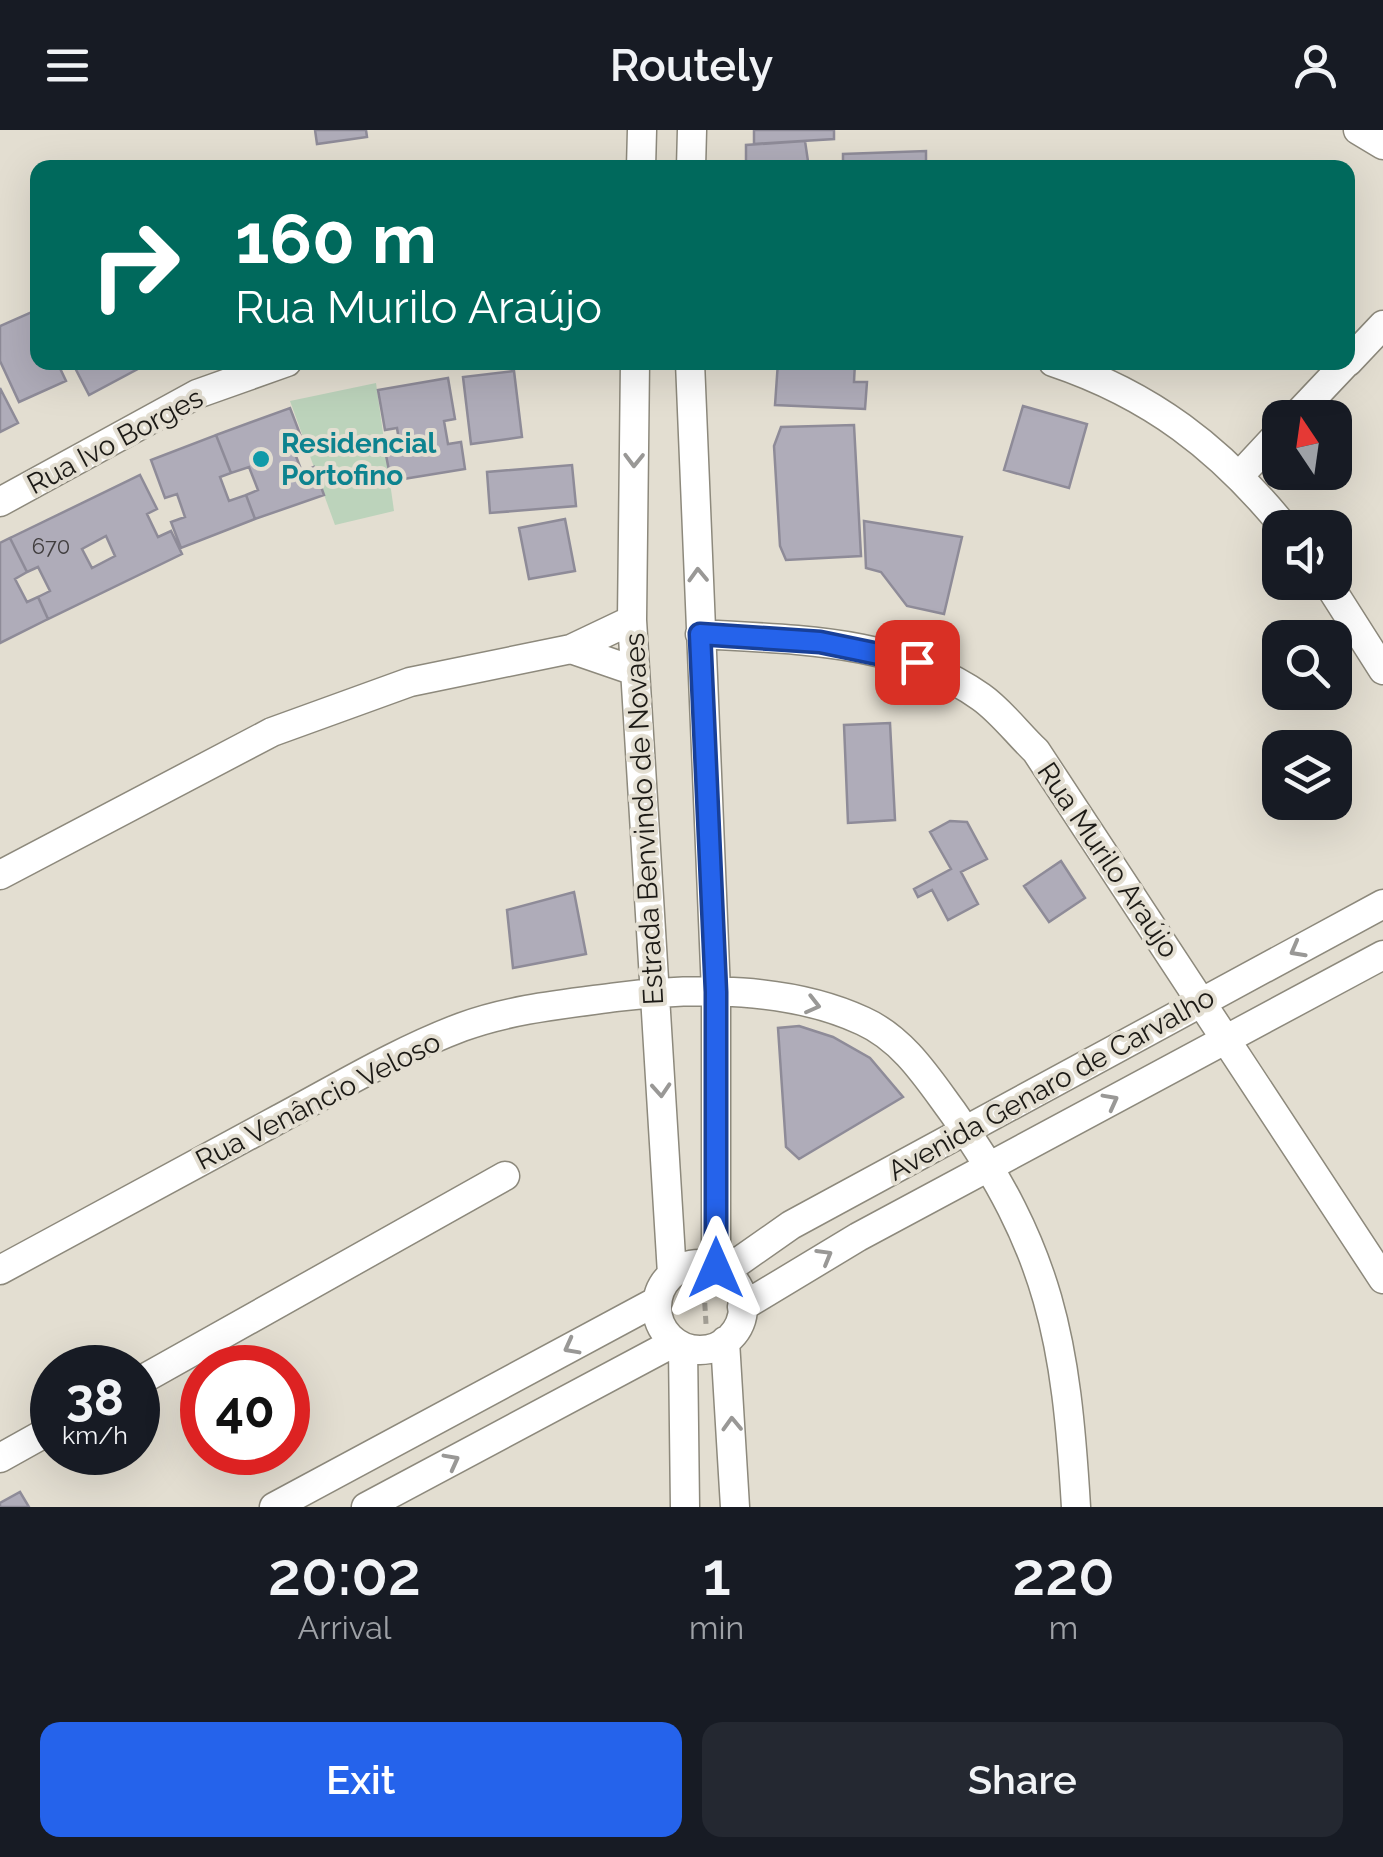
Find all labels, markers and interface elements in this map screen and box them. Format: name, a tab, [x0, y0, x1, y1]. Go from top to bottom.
icon: menu	[40, 38, 95, 93]
icon: person	[1288, 38, 1343, 93]
text: Routely	[610, 39, 773, 92]
text: 160 m	[235, 197, 437, 279]
icon: right	[70, 200, 200, 330]
text: Rua Murilo Araújo	[235, 281, 602, 334]
street label: Rua Ivo Borges	[21, 381, 209, 501]
north arrow	[1262, 400, 1352, 490]
map controls	[1262, 400, 1352, 820]
place label: Residencial Portofino	[281, 427, 437, 492]
marker: Residencial Portofino	[250, 448, 272, 470]
one-way arrow	[623, 452, 645, 468]
button: sound	[1262, 510, 1352, 600]
house number: 670	[32, 533, 70, 559]
one-way arrow	[688, 567, 709, 583]
pin	[875, 620, 960, 705]
button: search	[1262, 620, 1352, 710]
street label: Estrada Benvindo de Novaes	[618, 632, 670, 1006]
icon: arrive	[890, 635, 945, 690]
button: layers	[1262, 730, 1352, 820]
street label: Rua Murilo Araújo	[1030, 756, 1186, 964]
one-way arrow	[1290, 938, 1308, 958]
street label: Avenida Genaro de Carvalho	[882, 980, 1220, 1188]
one-way arrow	[804, 993, 821, 1014]
street label: Rua Venâncio Veloso	[190, 1025, 446, 1177]
one-way arrow	[650, 1082, 671, 1098]
one-way arrow	[1101, 1094, 1119, 1113]
position arrow	[664, 1216, 768, 1320]
one-way arrow	[815, 1249, 833, 1268]
one-way arrow	[564, 1335, 582, 1354]
speed limit sign: 40	[180, 1345, 310, 1475]
text: 38	[66, 1368, 124, 1427]
one-way arrow	[722, 1416, 743, 1432]
text: km/h	[62, 1420, 128, 1450]
one-way arrow	[441, 1454, 459, 1473]
text: 20:02	[268, 1539, 421, 1609]
text: 1	[702, 1539, 731, 1609]
text: 220	[1012, 1539, 1115, 1609]
text: Arrival	[298, 1609, 391, 1646]
text: min	[689, 1609, 744, 1646]
text: m	[1049, 1609, 1078, 1646]
button: Exit	[40, 1722, 682, 1837]
button: Share	[702, 1722, 1343, 1837]

